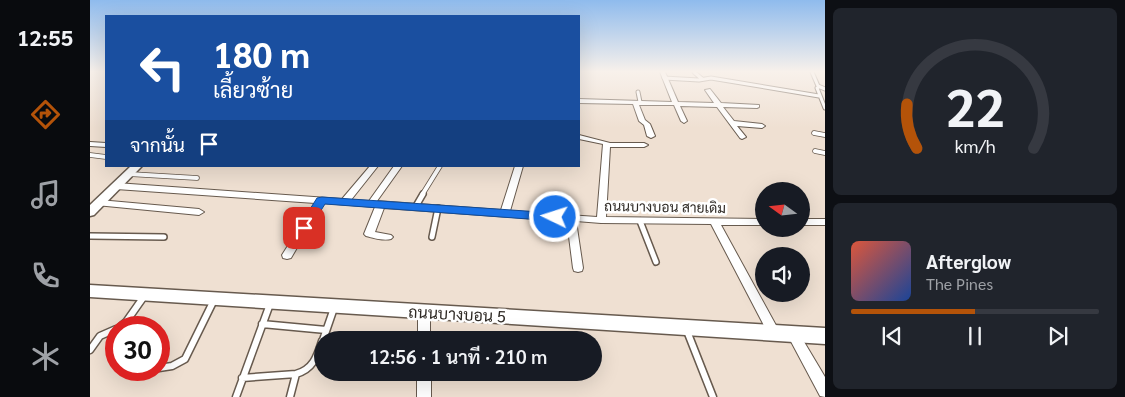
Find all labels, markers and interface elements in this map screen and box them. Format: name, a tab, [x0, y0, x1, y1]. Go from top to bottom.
text: 12:55	[17, 23, 73, 51]
text: 180 m	[213, 31, 310, 76]
icon: left	[130, 35, 195, 100]
text: 22	[946, 71, 1004, 139]
text: เลี้ยวซ้าย	[213, 75, 293, 103]
icon: directions	[28, 97, 63, 132]
icon: arrive	[195, 130, 223, 158]
text: จากนั้น	[130, 132, 185, 156]
text: km/h	[954, 134, 996, 157]
icon: music	[28, 177, 63, 212]
north arrow	[755, 182, 810, 238]
map controls	[755, 182, 810, 302]
position arrow	[528, 190, 580, 242]
street label: ถนนบางบอน สายเดิม	[604, 196, 726, 216]
pin	[283, 207, 325, 249]
icon: arrive	[290, 214, 318, 242]
button: sound	[755, 247, 810, 302]
text: Afterglow	[926, 249, 1011, 273]
icon: phone	[28, 258, 63, 293]
text: The Pines	[926, 273, 993, 294]
street label: ถนนบางบอน 5	[408, 300, 507, 327]
speed limit sign: 30	[105, 316, 170, 381]
icon: previous	[878, 322, 906, 350]
icon: pause	[961, 322, 989, 350]
icon: next	[1044, 322, 1072, 350]
icon: climate	[28, 339, 63, 374]
text: 12:56 · 1 นาที · 210 m	[369, 344, 547, 368]

